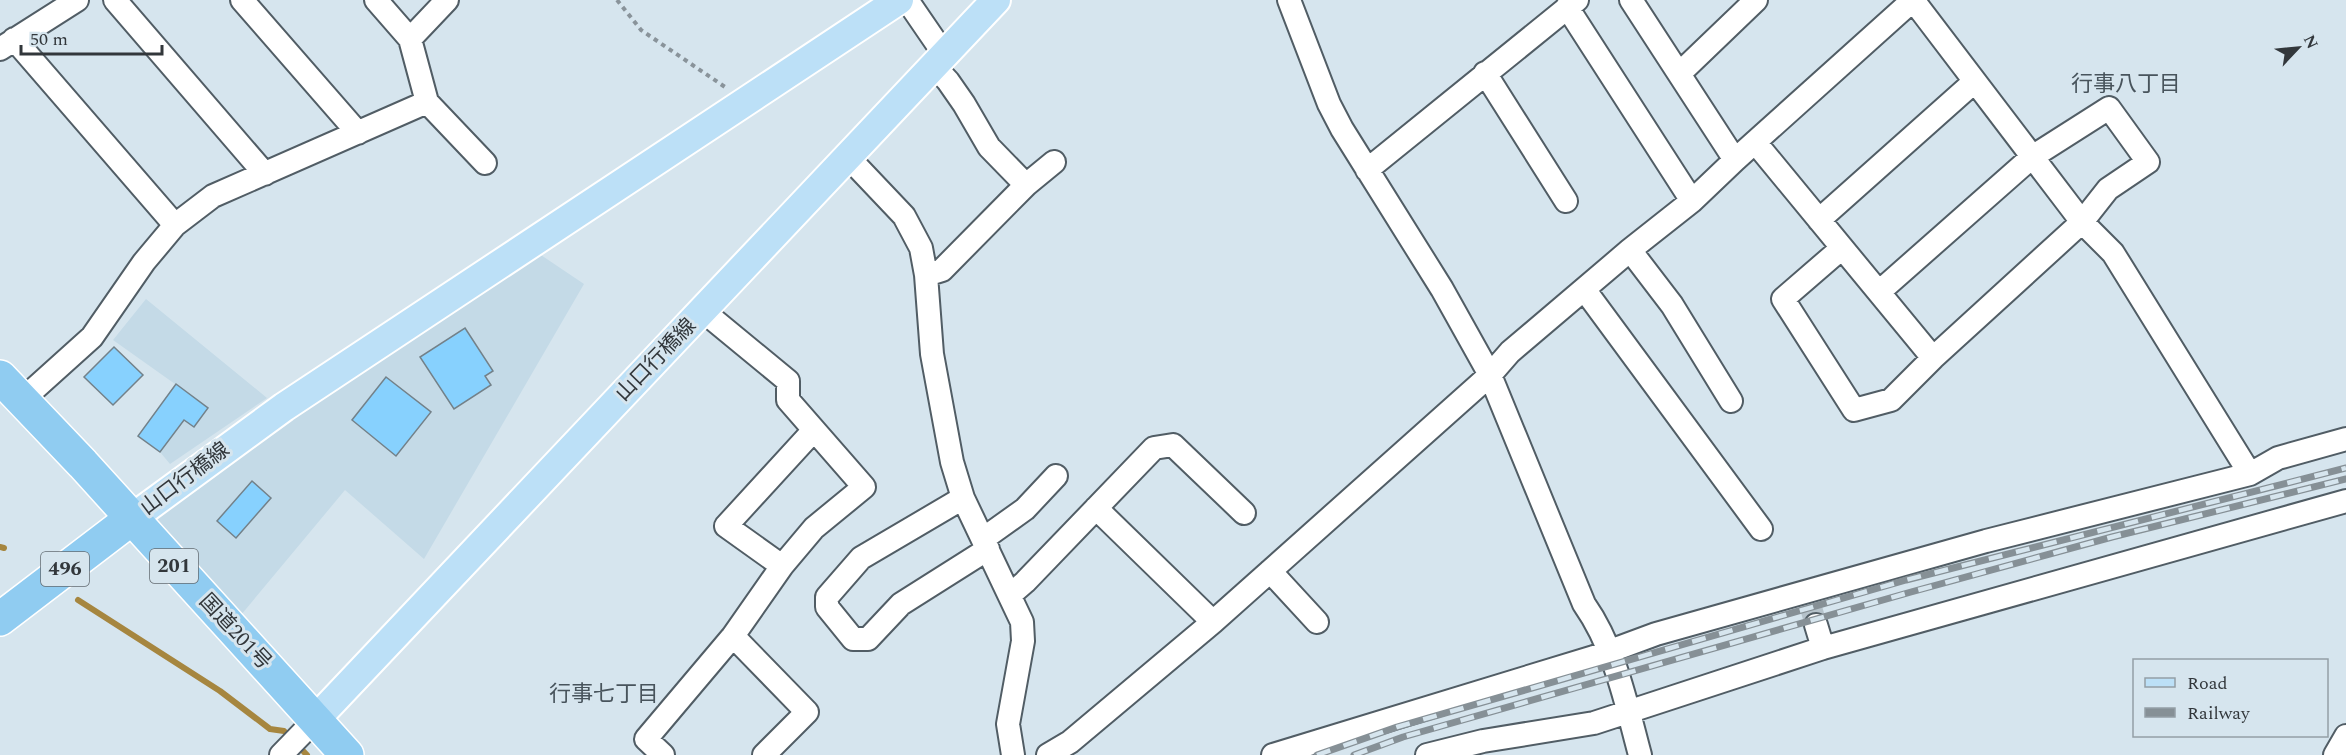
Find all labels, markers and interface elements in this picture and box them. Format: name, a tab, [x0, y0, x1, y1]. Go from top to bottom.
scale bar	[21, 18, 162, 56]
north arrow	[2268, 18, 2328, 78]
text: 50 m	[30, 26, 68, 53]
text: N	[2297, 31, 2324, 53]
district label: 行事八丁目	[2071, 68, 2181, 101]
street label: 山口行橋線	[608, 311, 704, 409]
street label: 山口行橋線	[133, 435, 237, 523]
road number: 201	[150, 549, 198, 583]
road number: 496	[41, 552, 89, 586]
street label: 国道201号	[191, 587, 279, 677]
legend	[2133, 659, 2328, 737]
text: Road	[2187, 670, 2228, 697]
district label: 行事七丁目	[549, 678, 659, 711]
text: Railway	[2187, 700, 2251, 727]

